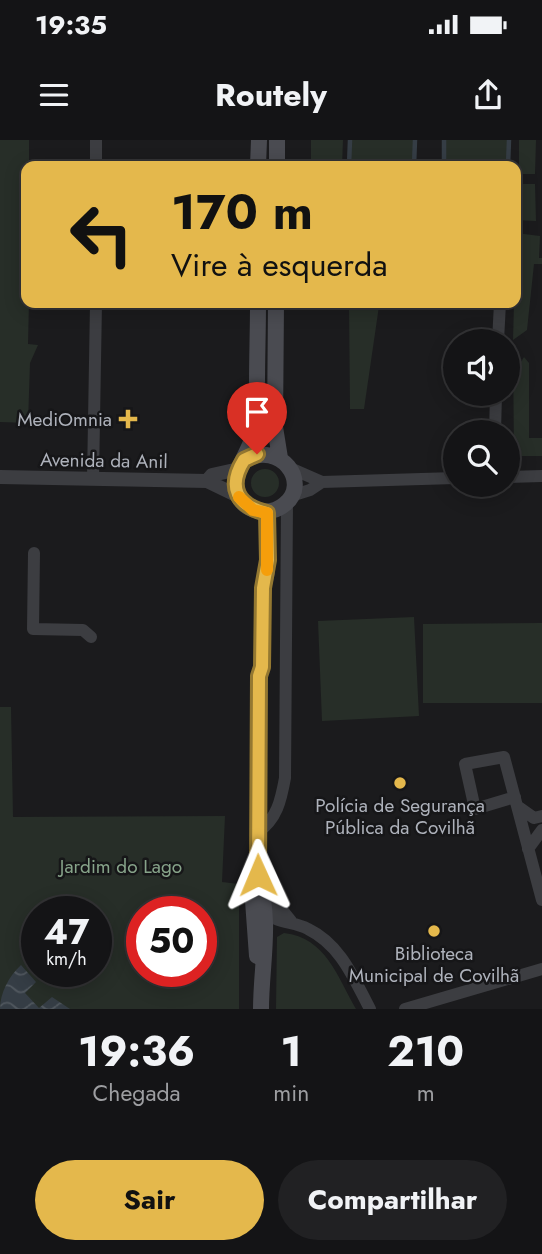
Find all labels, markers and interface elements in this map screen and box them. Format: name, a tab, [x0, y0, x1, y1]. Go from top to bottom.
text: 19:35	[35, 6, 107, 44]
text: Routely	[215, 72, 327, 118]
icon: menu	[35, 76, 73, 114]
icon: share	[469, 76, 507, 114]
text: 170 m	[171, 177, 313, 247]
icon: left	[56, 189, 147, 280]
text: Vire à esquerda	[171, 242, 388, 288]
map controls	[443, 329, 520, 497]
button: sound	[443, 329, 520, 406]
pin	[227, 382, 287, 454]
icon: arrive	[238, 393, 276, 431]
place label: MediOmnia	[17, 406, 112, 433]
marker: MediOmnia	[118, 409, 138, 429]
button: search	[443, 420, 520, 497]
street label: Avenida da Anil	[40, 446, 168, 475]
marker: Polícia de Segurança Pública da Covilhã	[392, 775, 408, 791]
place label: Polícia de Segurança Pública da Covilhã	[315, 792, 485, 841]
position arrow	[221, 838, 295, 912]
park label: Jardim do Lago	[57, 853, 182, 880]
speed limit sign: 50	[126, 896, 217, 987]
text: 47	[44, 907, 89, 957]
marker: Biblioteca Municipal de Covilhã	[426, 923, 442, 939]
place label: Biblioteca Municipal de Covilhã	[349, 940, 519, 989]
text: km/h	[46, 946, 87, 972]
text: 19:36	[78, 1021, 195, 1082]
text: 1	[281, 1021, 302, 1082]
text: 210	[387, 1021, 464, 1082]
text: Chegada	[93, 1076, 181, 1110]
text: min	[273, 1076, 309, 1110]
text: m	[417, 1076, 435, 1110]
button: Sair	[35, 1160, 264, 1240]
button: Compartilhar	[278, 1160, 507, 1240]

